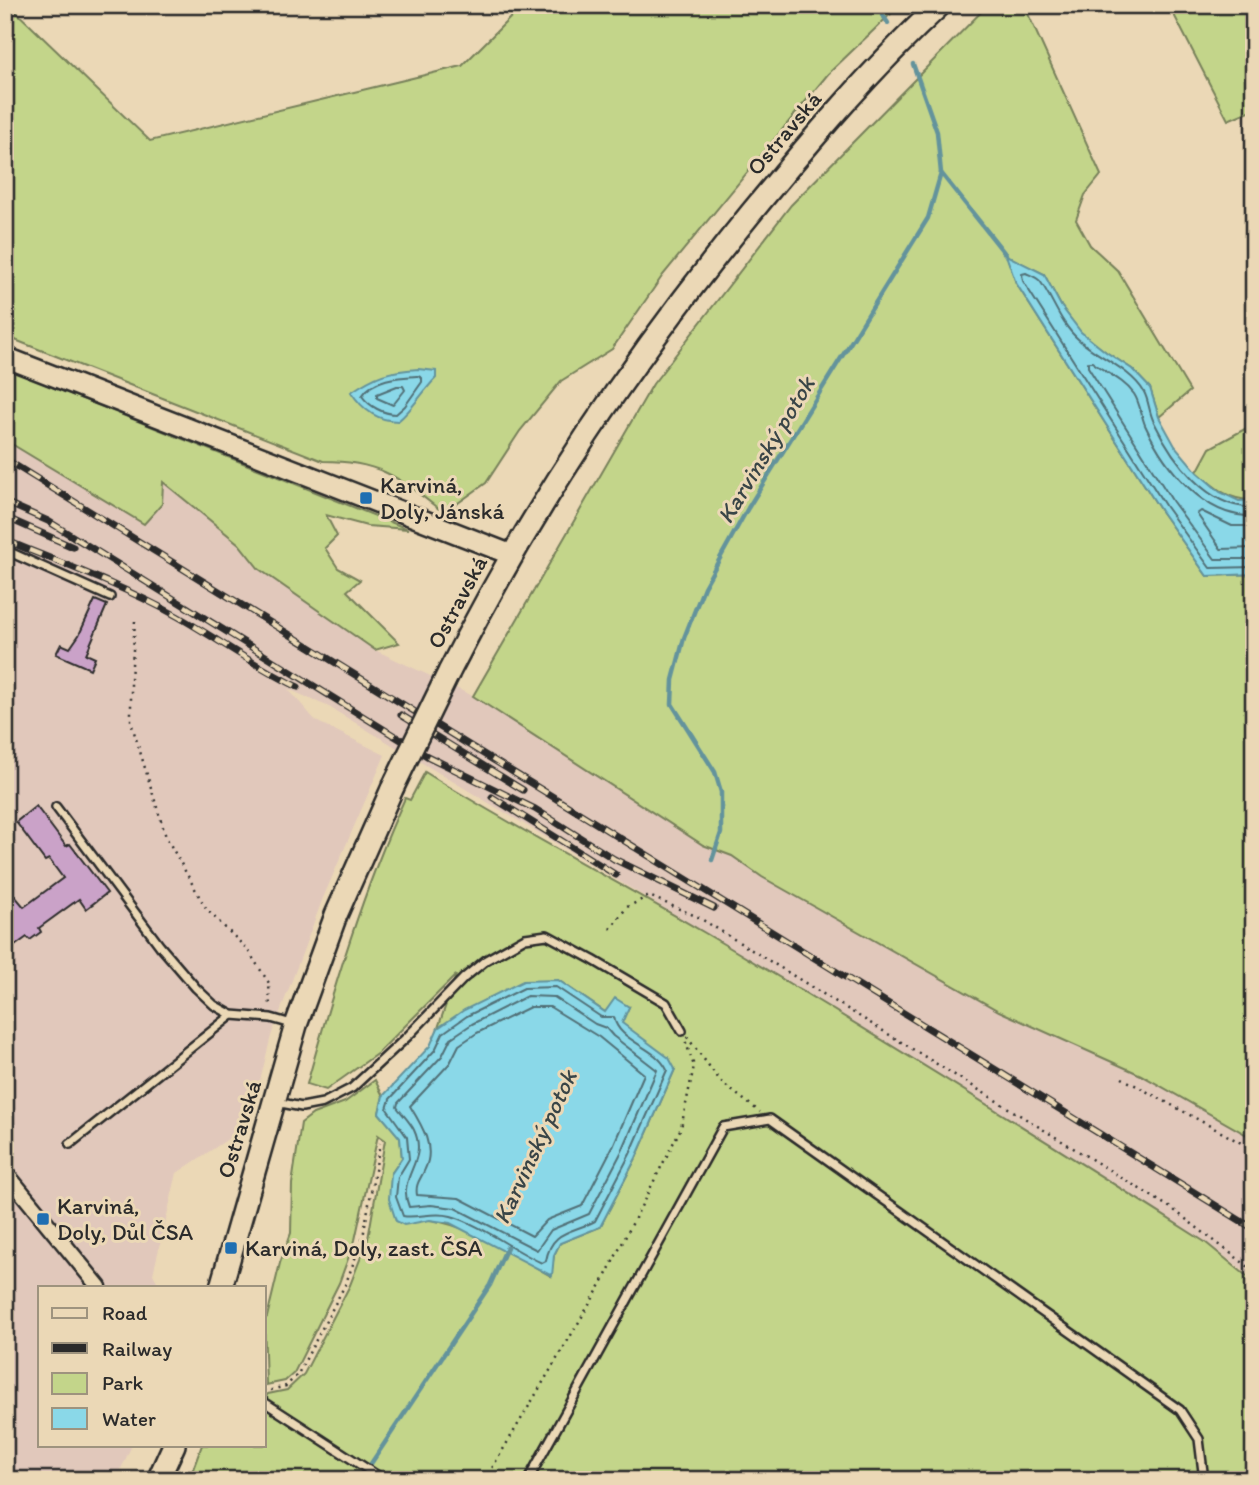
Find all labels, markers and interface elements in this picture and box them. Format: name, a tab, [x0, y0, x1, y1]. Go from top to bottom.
street label: Ostravská	[741, 85, 827, 181]
water label: Karvinský potok	[710, 370, 822, 528]
place label: Karviná, Doly, Jánská	[380, 471, 505, 525]
marker: Karviná, Doly, Jánská	[358, 490, 374, 506]
street label: Ostravská	[421, 551, 493, 653]
water label: Karvinský potok	[486, 1064, 584, 1228]
street label: Ostravská	[211, 1076, 267, 1182]
place label: Karviná, Doly, Důl ČSA	[57, 1192, 194, 1246]
marker: Karviná, Doly, Důl ČSA	[35, 1211, 51, 1227]
place label: Karviná, Doly, zast. ČSA	[245, 1234, 483, 1262]
marker: Karviná, Doly, zast. ČSA	[223, 1240, 239, 1256]
legend	[38, 1286, 266, 1446]
text: Road	[102, 1300, 148, 1325]
text: Railway	[102, 1336, 172, 1361]
text: Park	[102, 1370, 144, 1395]
text: Water	[102, 1406, 156, 1431]

